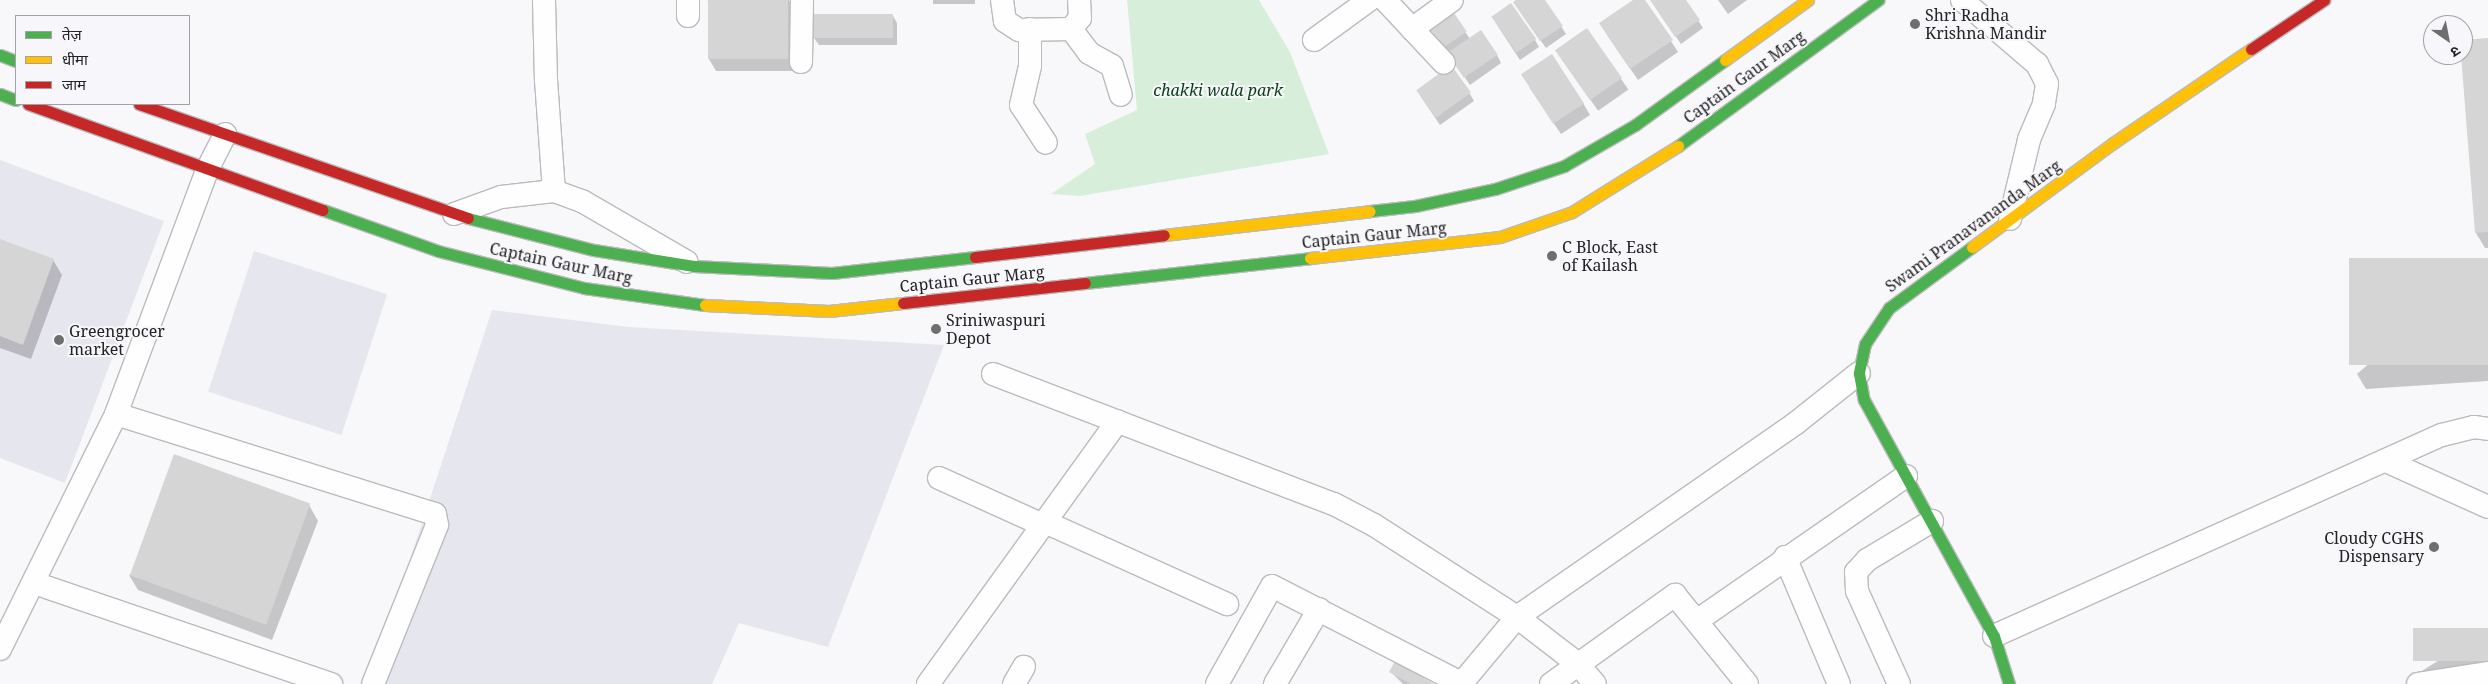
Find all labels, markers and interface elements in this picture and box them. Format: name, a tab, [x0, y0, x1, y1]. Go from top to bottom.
place label: Shri Radha Krishna Mandir	[1925, 5, 2047, 43]
legend	[15, 15, 190, 105]
north arrow	[2423, 15, 2473, 65]
marker: Shri Radha Krishna Mandir	[1909, 18, 1921, 30]
text: तेज़	[62, 24, 82, 44]
street label: Captain Gaur Marg	[1680, 27, 1808, 127]
text: उ	[2447, 42, 2465, 62]
text: धीमा	[62, 49, 88, 69]
text: जाम	[62, 74, 86, 94]
park label: chakki wala park	[1153, 80, 1283, 100]
street label: Swami Pranavananda Marg	[1882, 156, 2064, 296]
street label: Captain Gaur Marg	[1301, 218, 1447, 252]
place label: C Block, East of Kailash	[1562, 237, 1658, 275]
street label: Captain Gaur Marg	[488, 239, 634, 287]
marker: C Block, East of Kailash	[1546, 250, 1558, 262]
street label: Captain Gaur Marg	[899, 262, 1045, 296]
place label: Sriniwaspuri Depot	[946, 310, 1045, 348]
place label: Greengrocer market	[69, 321, 165, 359]
marker: Sriniwaspuri Depot	[930, 323, 942, 335]
marker: Greengrocer market	[53, 334, 65, 346]
place label: Cloudy CGHS Dispensary	[2324, 528, 2424, 566]
marker: Cloudy CGHS Dispensary	[2428, 541, 2440, 553]

